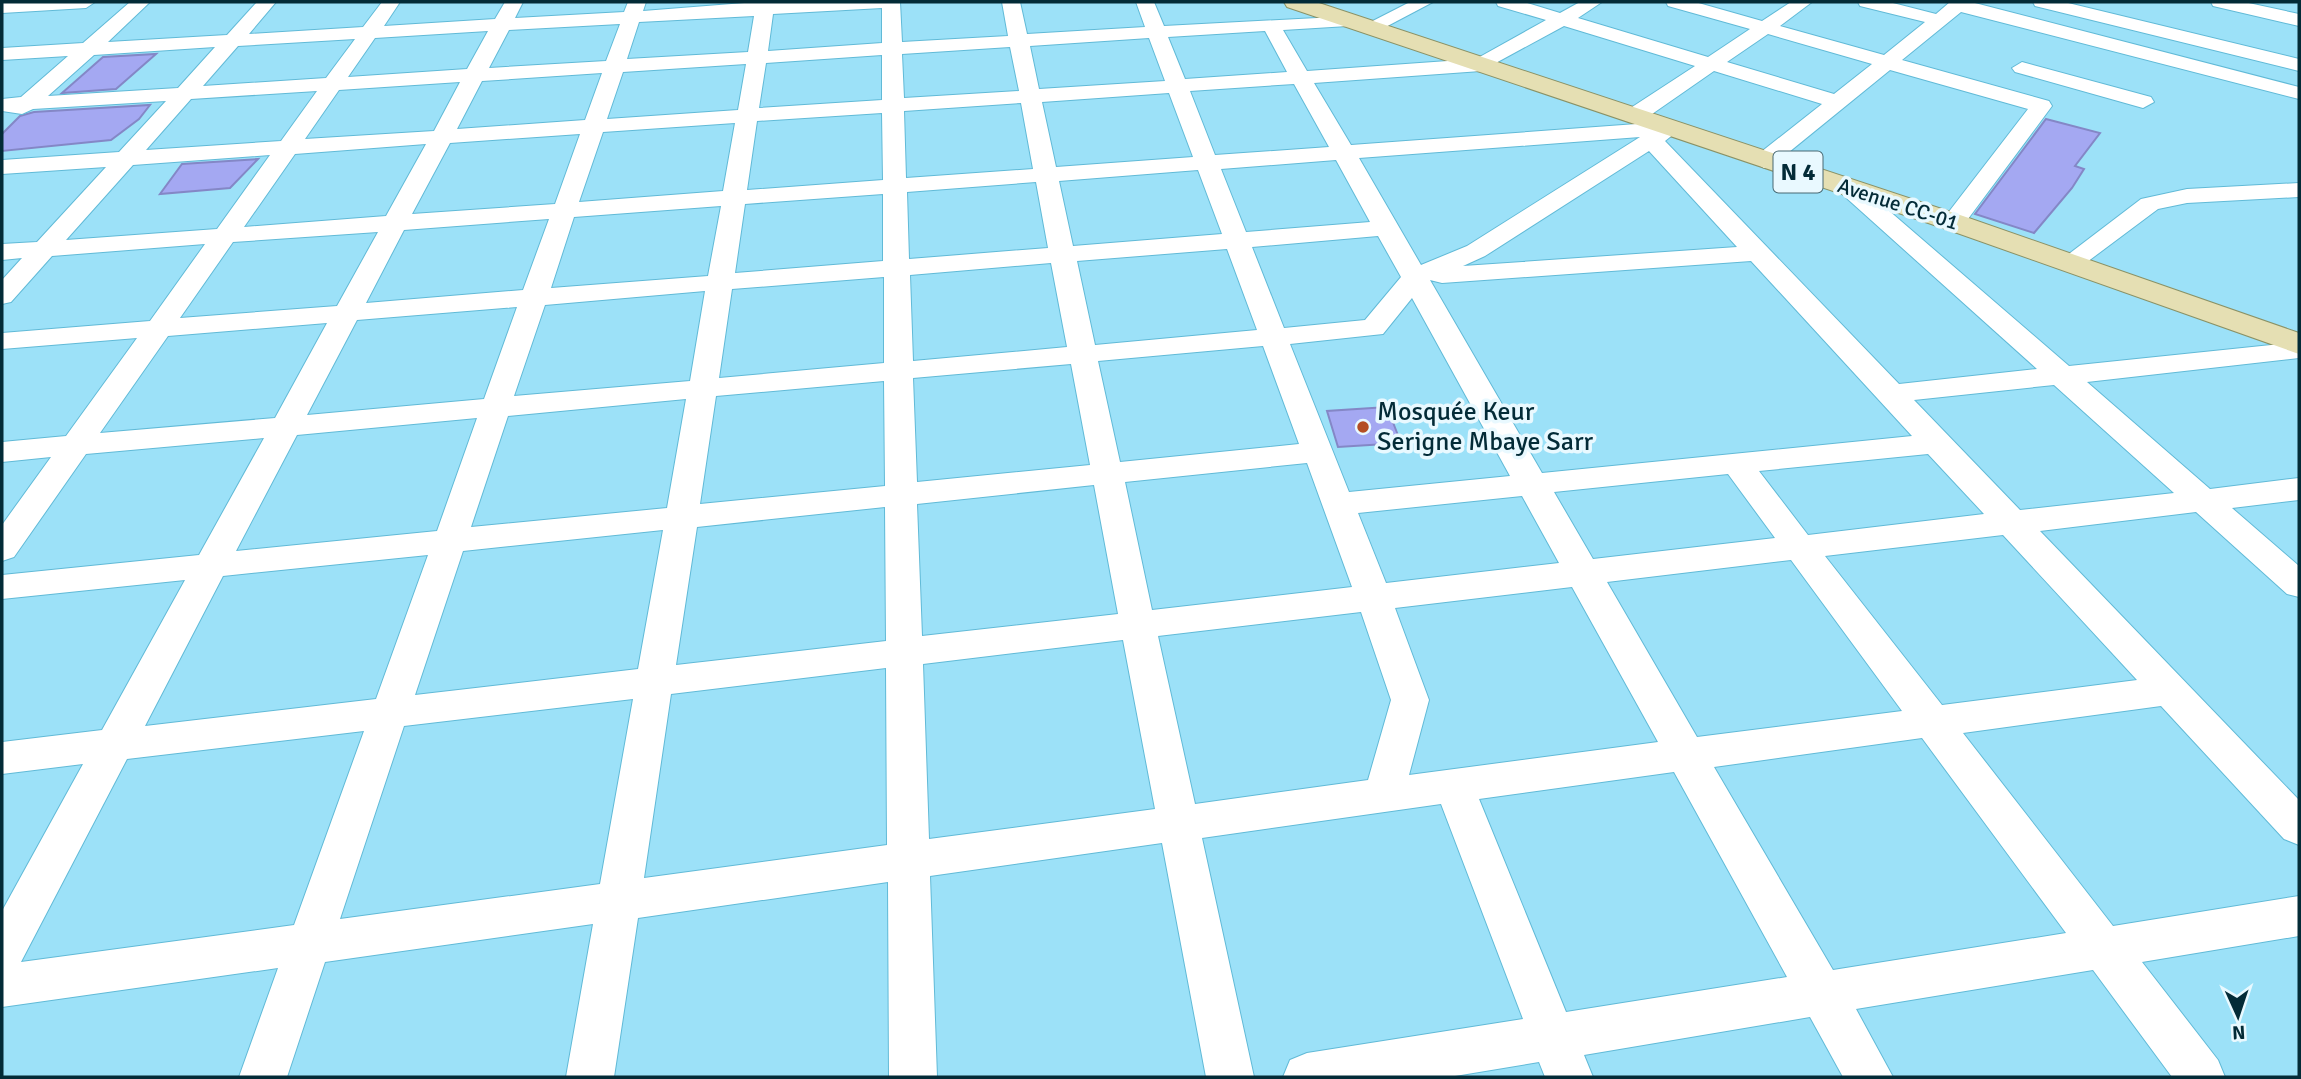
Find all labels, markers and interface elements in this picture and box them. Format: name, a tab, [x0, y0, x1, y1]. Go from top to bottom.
road number: N 4	[1773, 152, 1822, 192]
street label: Avenue CC-01	[1834, 172, 1962, 236]
place label: Mosquée Keur Serigne Mbaye Sarr	[1377, 396, 1593, 458]
marker: Mosquée Keur Serigne Mbaye Sarr	[1355, 419, 1371, 435]
north arrow	[2203, 981, 2273, 1051]
text: N	[2232, 1020, 2246, 1044]

